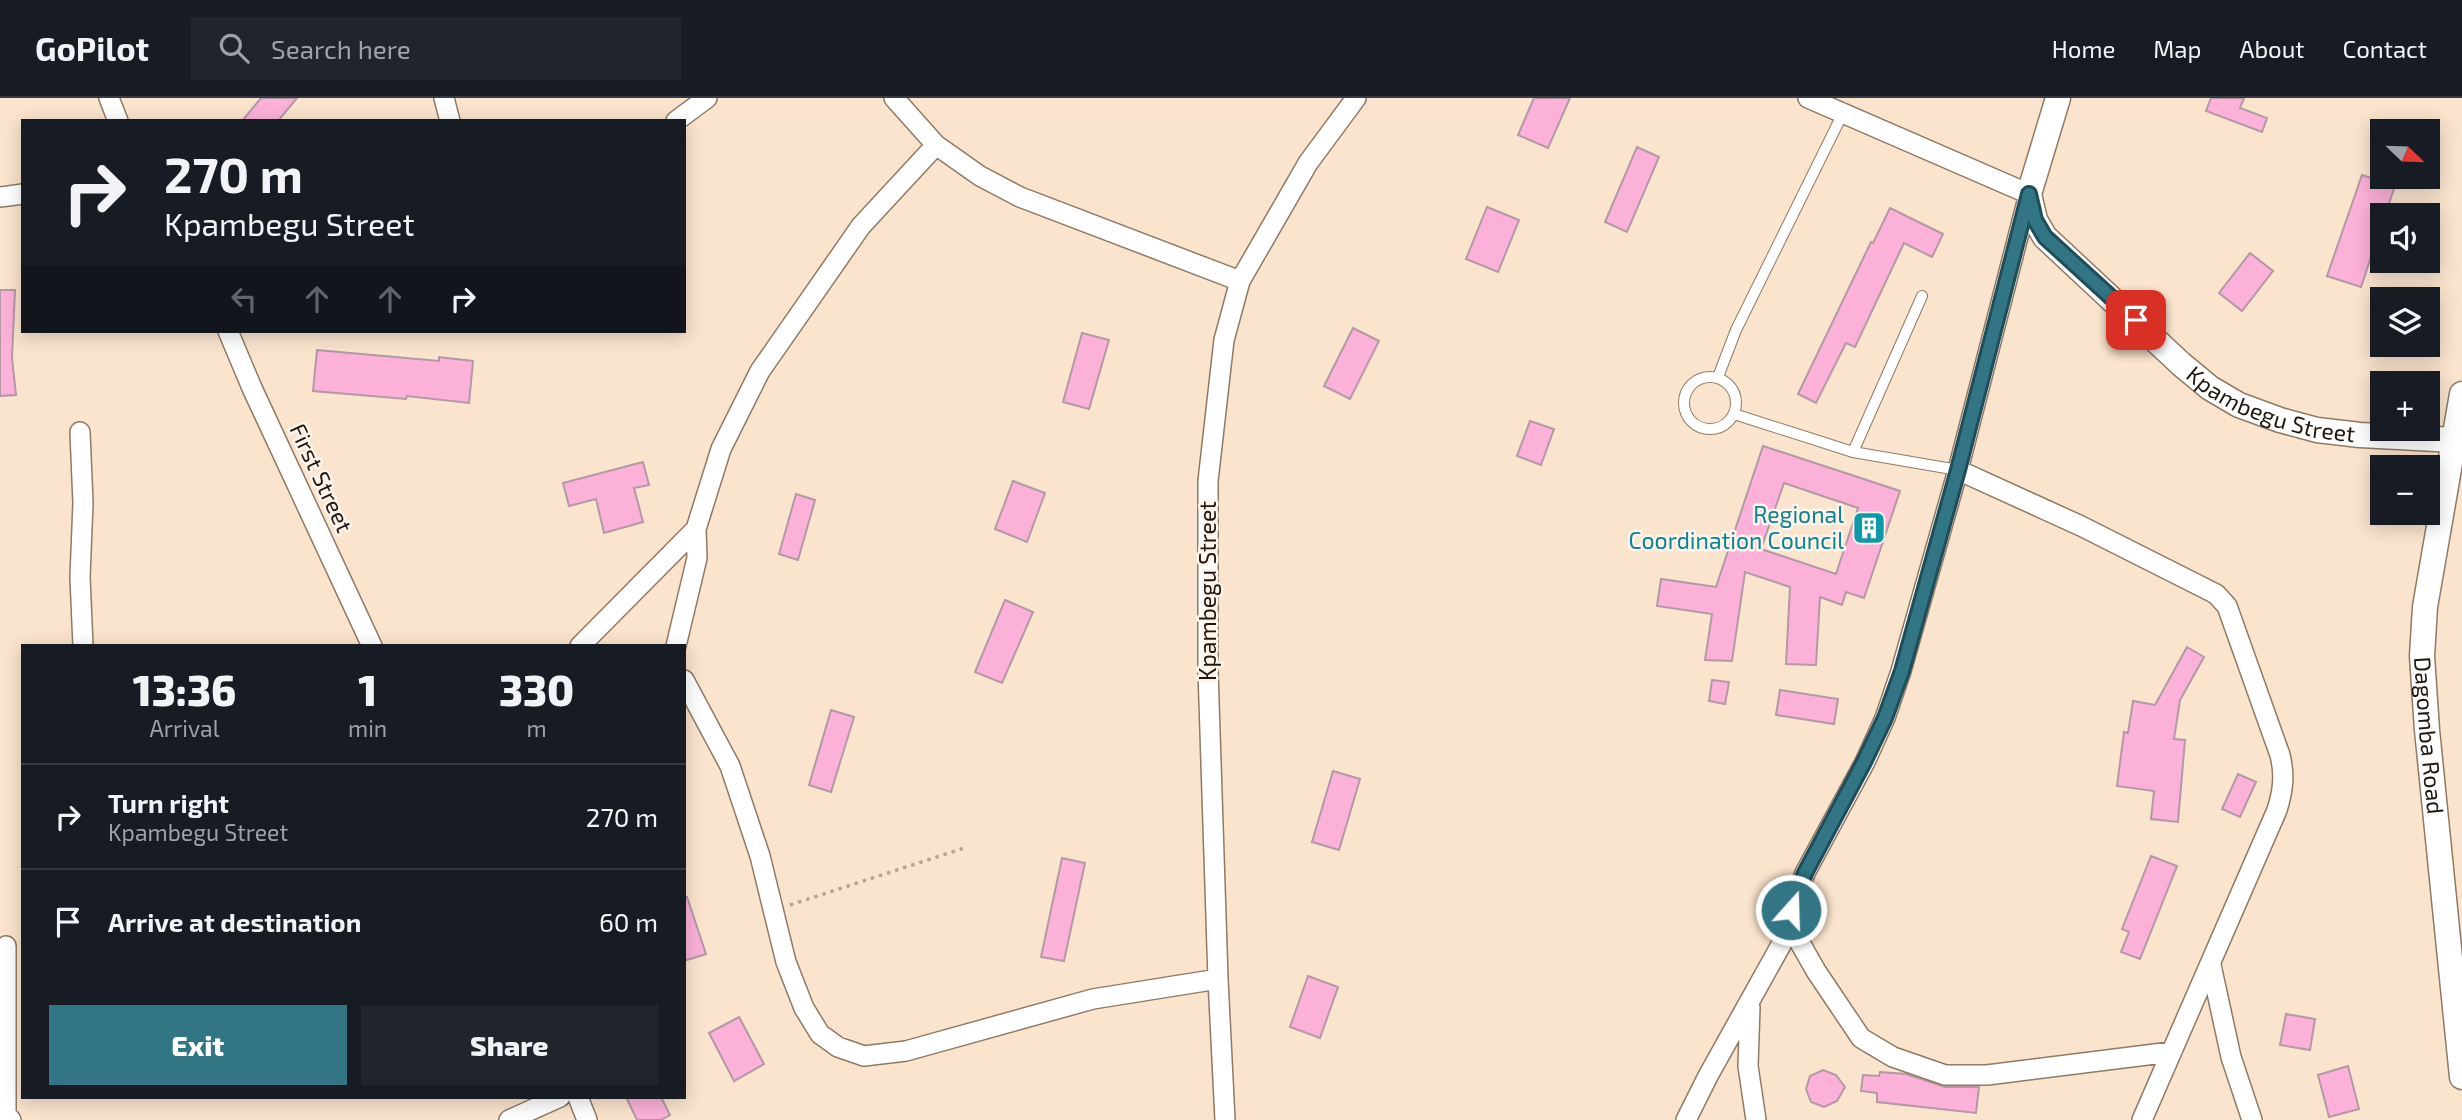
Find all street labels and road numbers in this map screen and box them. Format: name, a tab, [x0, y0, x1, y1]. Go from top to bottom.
street label: Kpambegu Street	[2181, 360, 2357, 447]
street label: First Street	[285, 419, 359, 537]
street label: Kpambegu Street	[1193, 501, 1221, 681]
street label: Dagomba Road	[2409, 656, 2450, 815]

